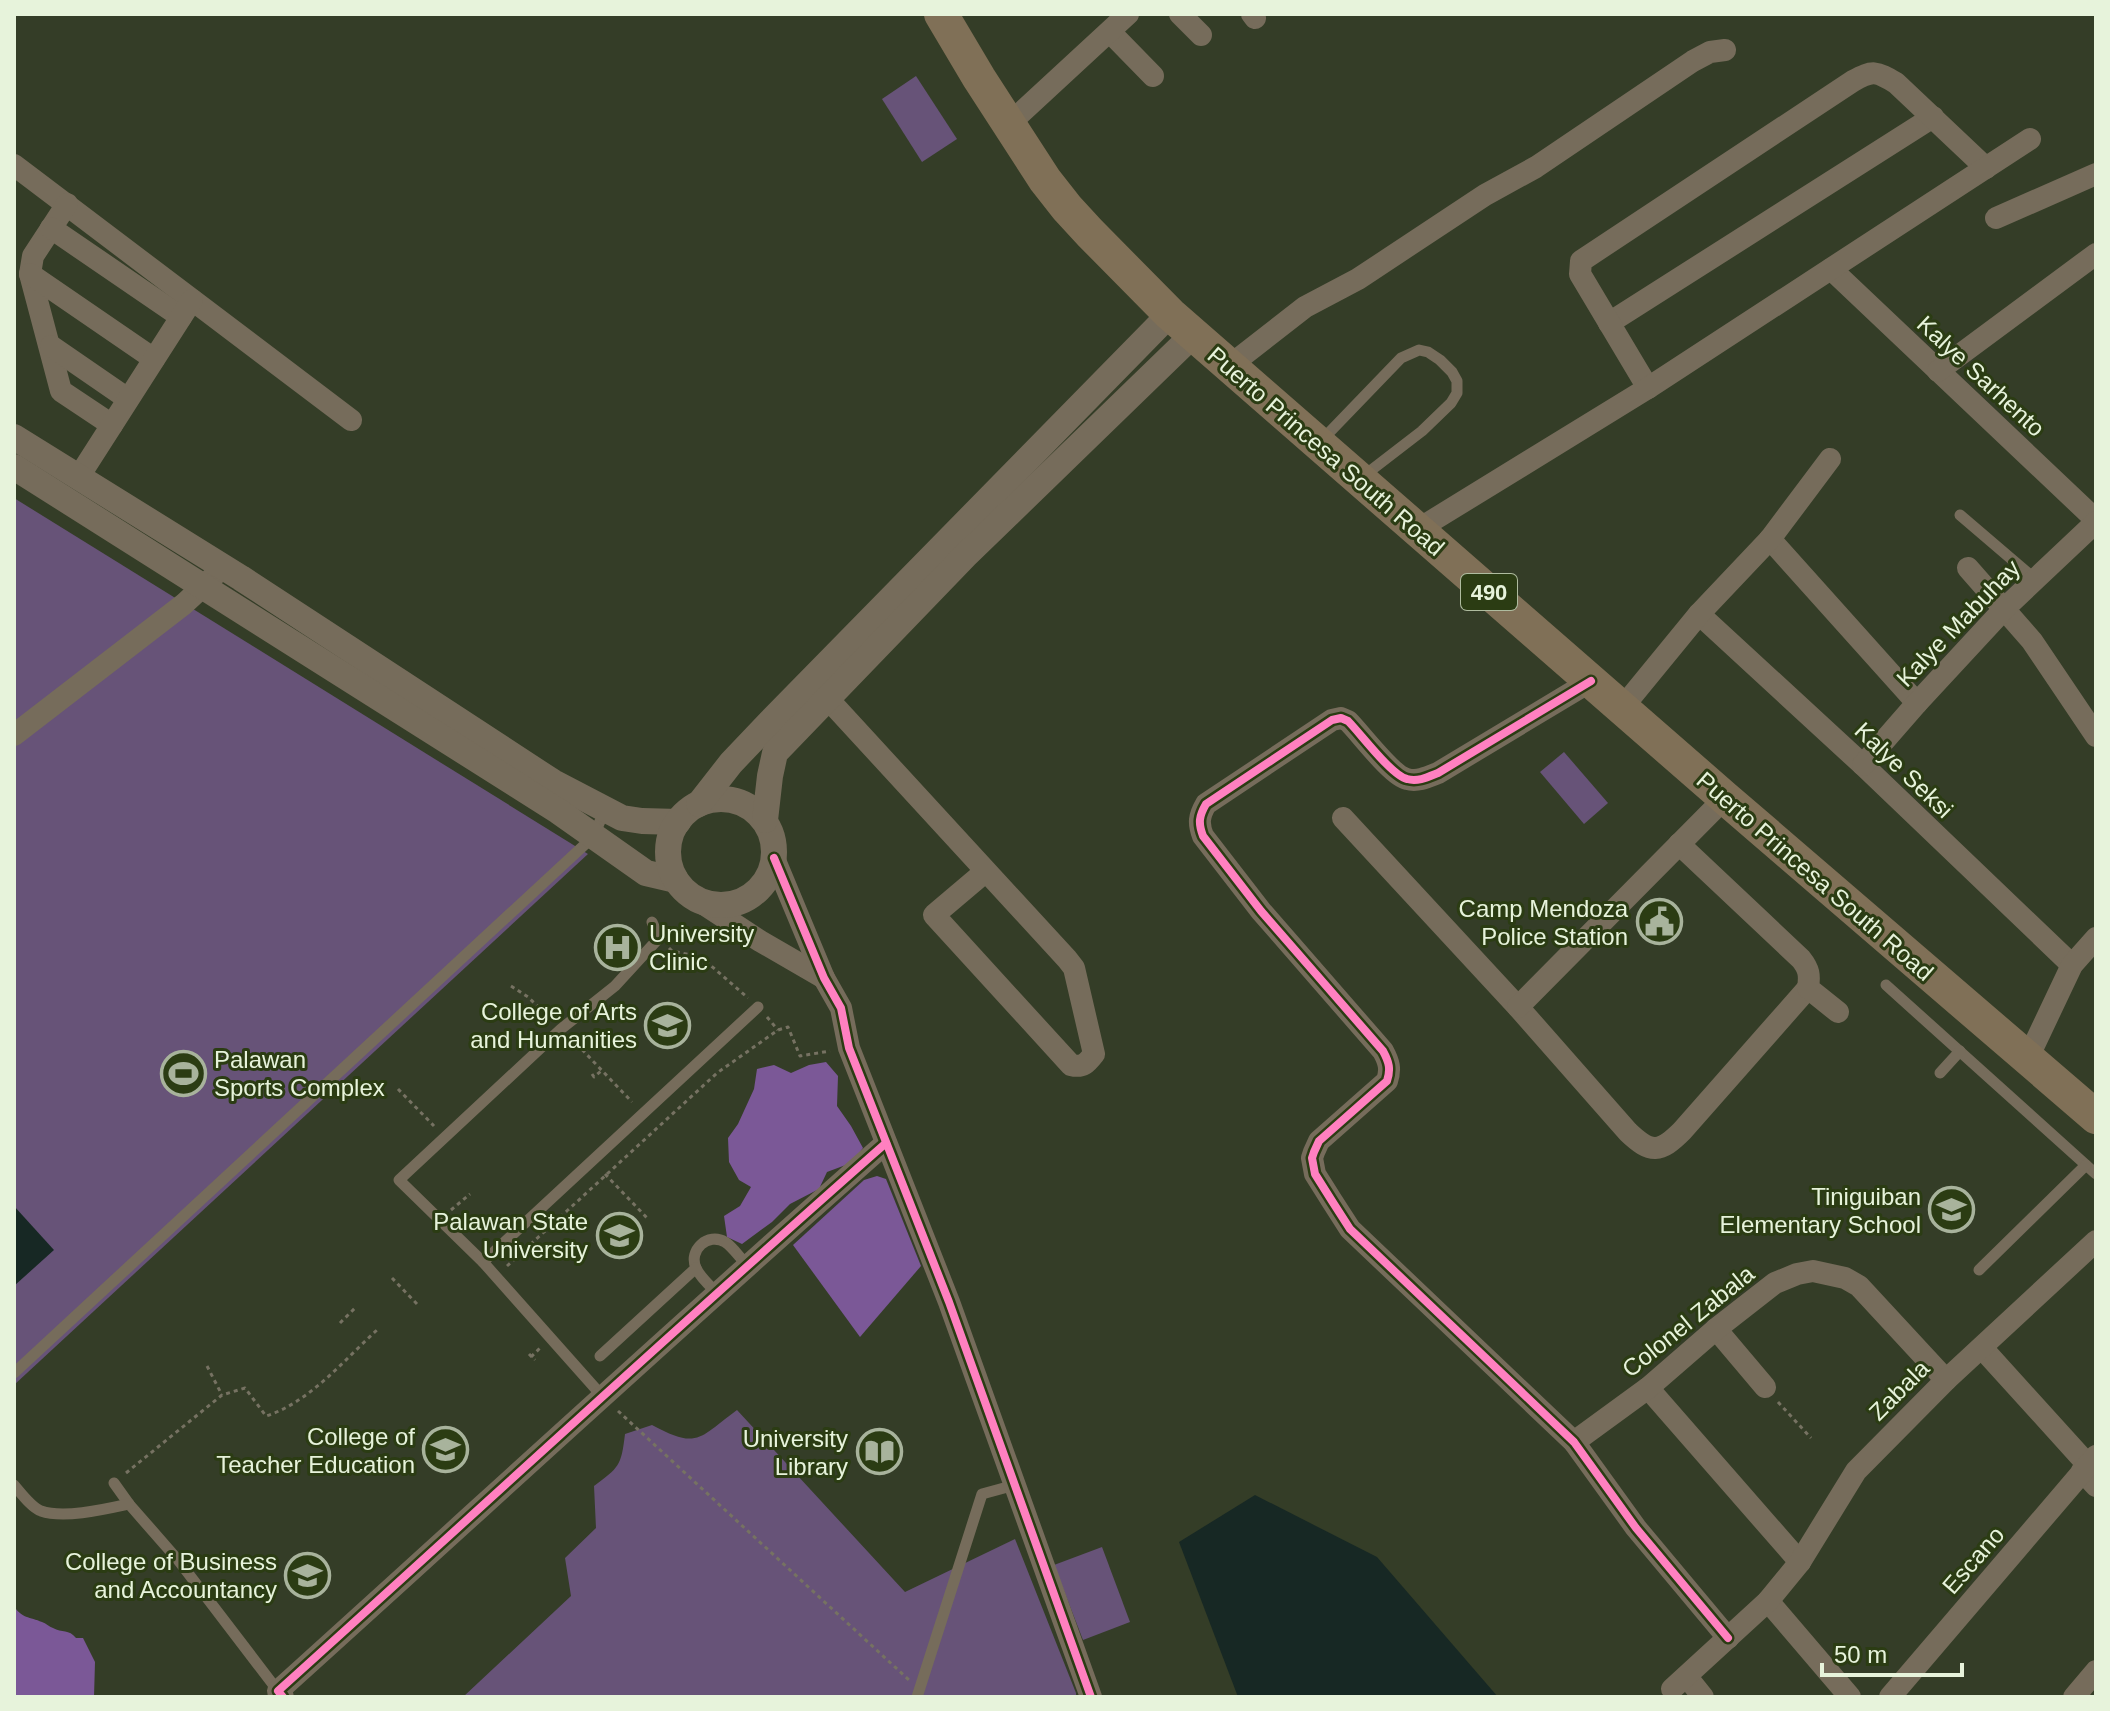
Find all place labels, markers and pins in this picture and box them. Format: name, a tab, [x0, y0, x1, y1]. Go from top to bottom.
place label: Camp Mendoza Police Station	[1459, 895, 1629, 950]
public building icon: Camp Mendoza Police Station	[1635, 898, 1683, 946]
place label: University Clinic	[649, 920, 754, 975]
hospital icon: University Clinic	[594, 923, 642, 971]
place label: College of Arts and Humanities	[470, 998, 637, 1053]
school or university icon: College of Arts and Humanities	[644, 1001, 692, 1049]
place label: Palawan Sports Complex	[214, 1046, 385, 1101]
sports icon: Palawan Sports Complex	[159, 1049, 207, 1097]
place label: Tiniguiban Elementary School	[1720, 1183, 1921, 1238]
school or university icon: Tiniguiban Elementary School	[1928, 1186, 1976, 1234]
place label: Palawan State University	[433, 1208, 588, 1263]
school or university icon: Palawan State University	[595, 1211, 643, 1259]
place label: College of Teacher Education	[216, 1423, 415, 1478]
place label: University Library	[743, 1425, 848, 1480]
school or university icon: College of Teacher Education	[422, 1426, 470, 1474]
library icon: University Library	[855, 1428, 903, 1476]
place label: College of Business and Accountancy	[65, 1548, 277, 1603]
school or university icon: College of Business and Accountancy	[284, 1551, 332, 1599]

